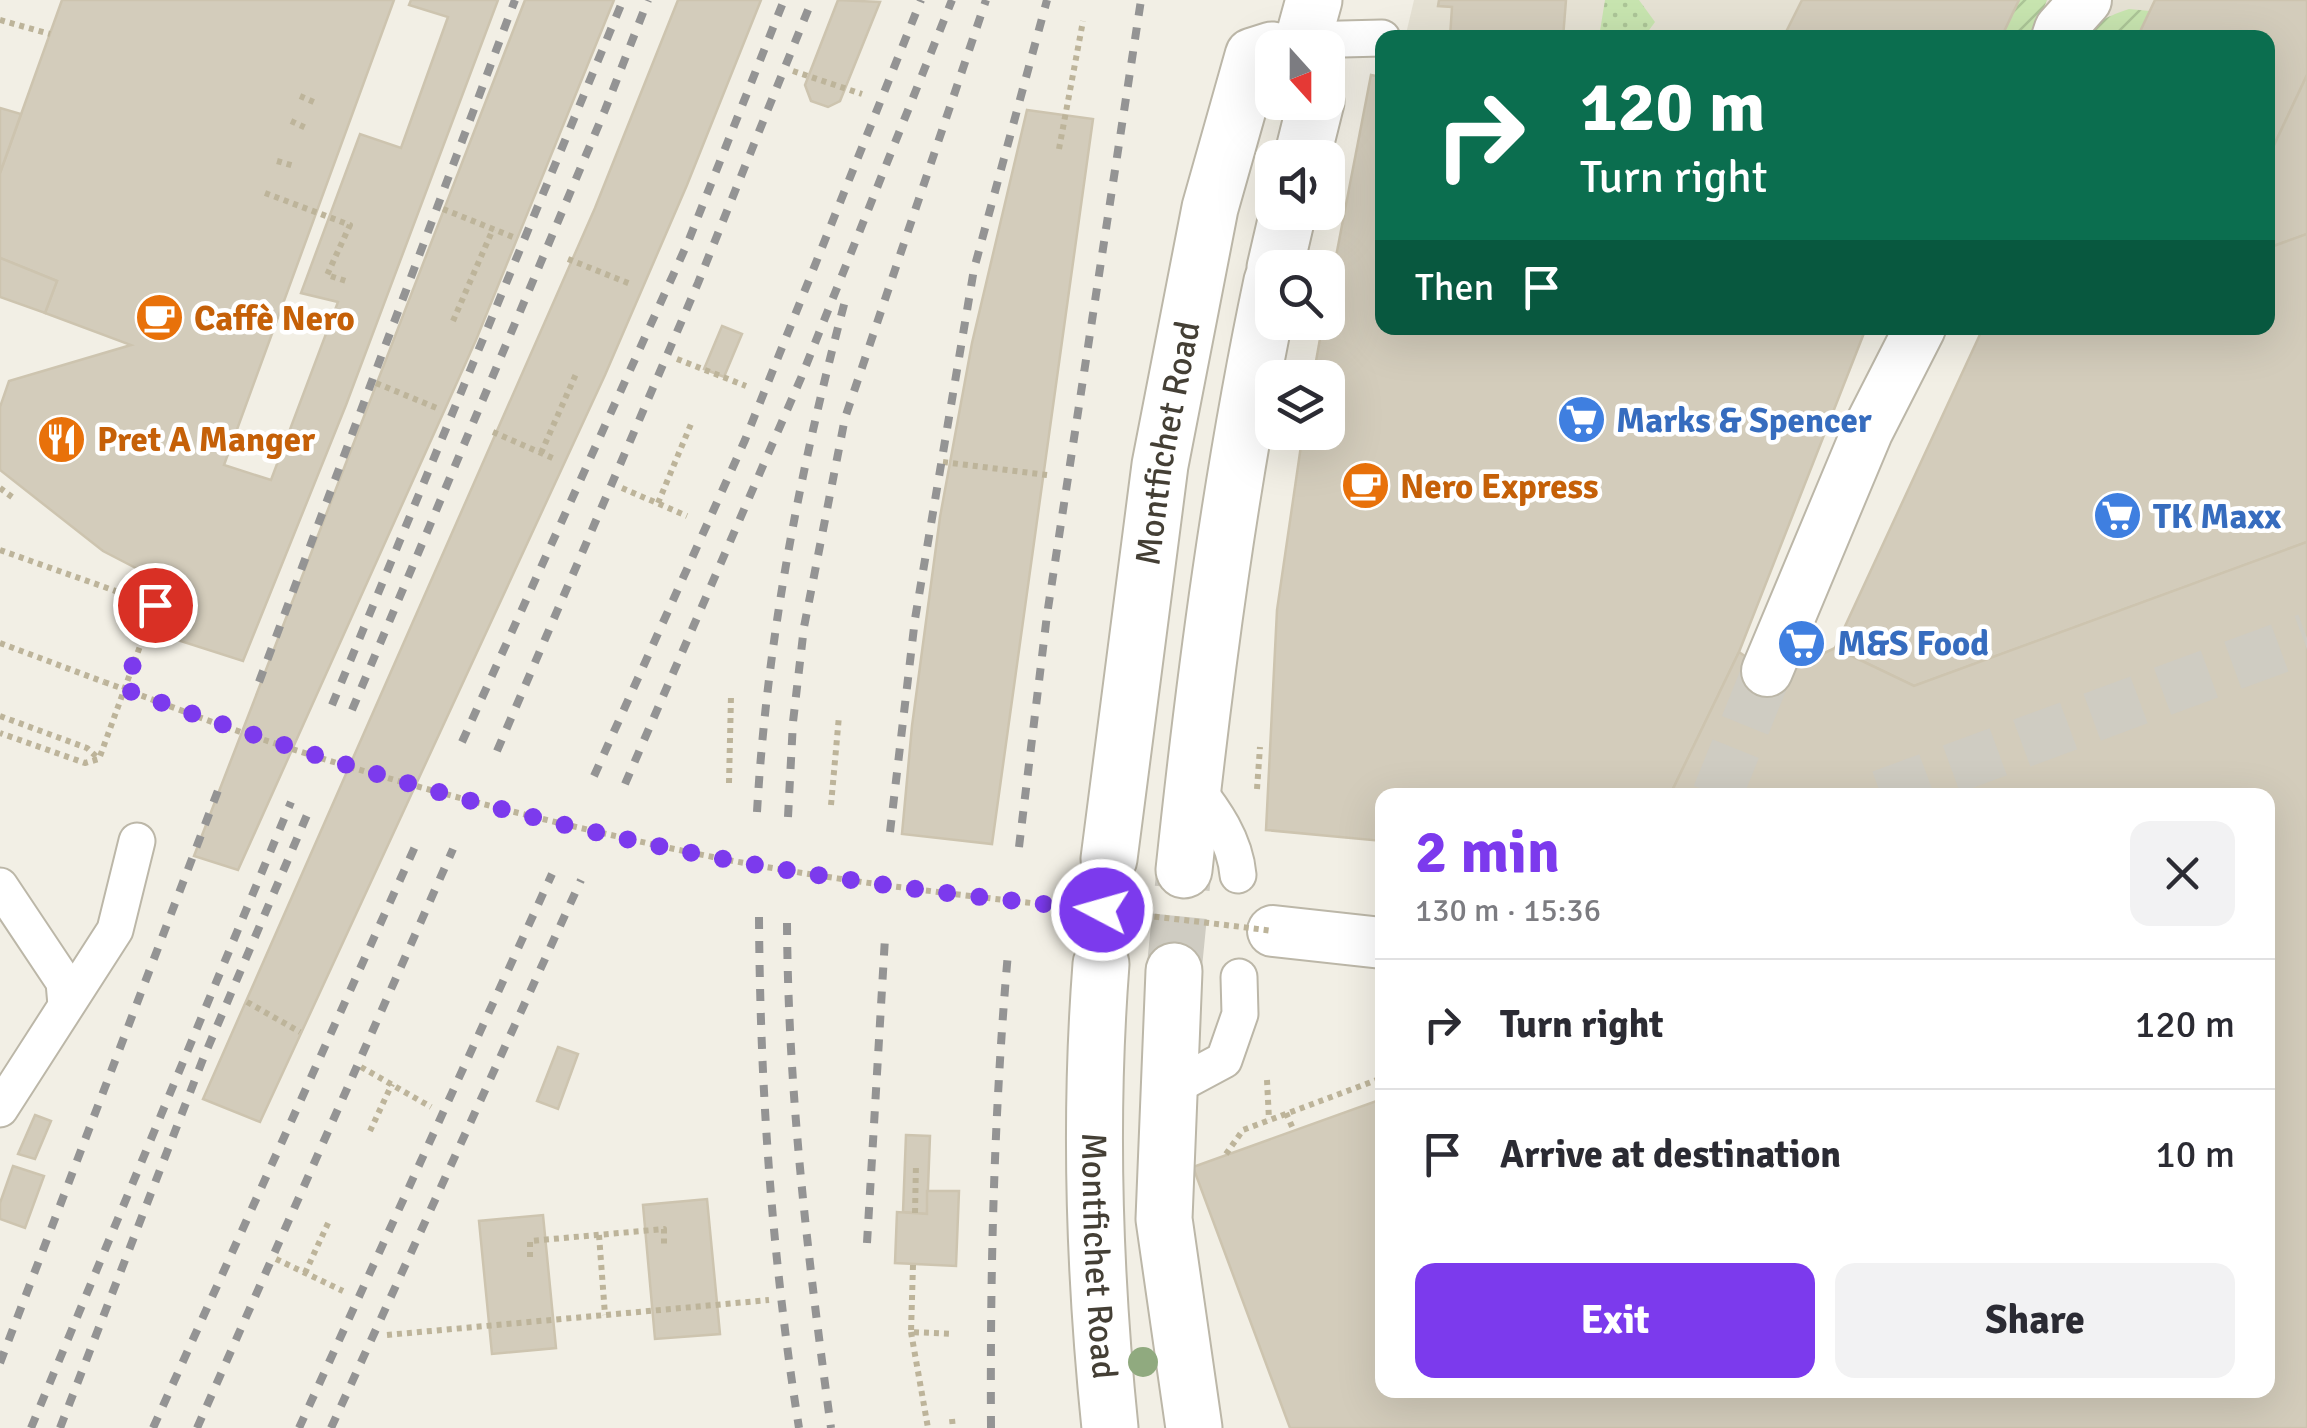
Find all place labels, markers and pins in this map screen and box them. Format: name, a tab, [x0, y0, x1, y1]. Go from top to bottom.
cafe icon: Caffè Nero	[133, 292, 185, 344]
place label: Caffè Nero	[194, 297, 355, 340]
supermarket icon: Marks & Spencer	[1555, 394, 1607, 446]
place label: Marks & Spencer	[1616, 399, 1872, 442]
restaurant icon: Pret A Manger	[36, 413, 88, 465]
place label: Pret A Manger	[97, 418, 315, 461]
cafe icon: Nero Express	[1339, 460, 1391, 512]
place label: Nero Express	[1400, 465, 1599, 508]
supermarket icon: TK Maxx	[2092, 490, 2144, 542]
place label: TK Maxx	[2153, 495, 2281, 538]
pin	[113, 563, 198, 648]
supermarket icon: M&S Food	[1776, 617, 1828, 669]
place label: M&S Food	[1837, 622, 1989, 665]

